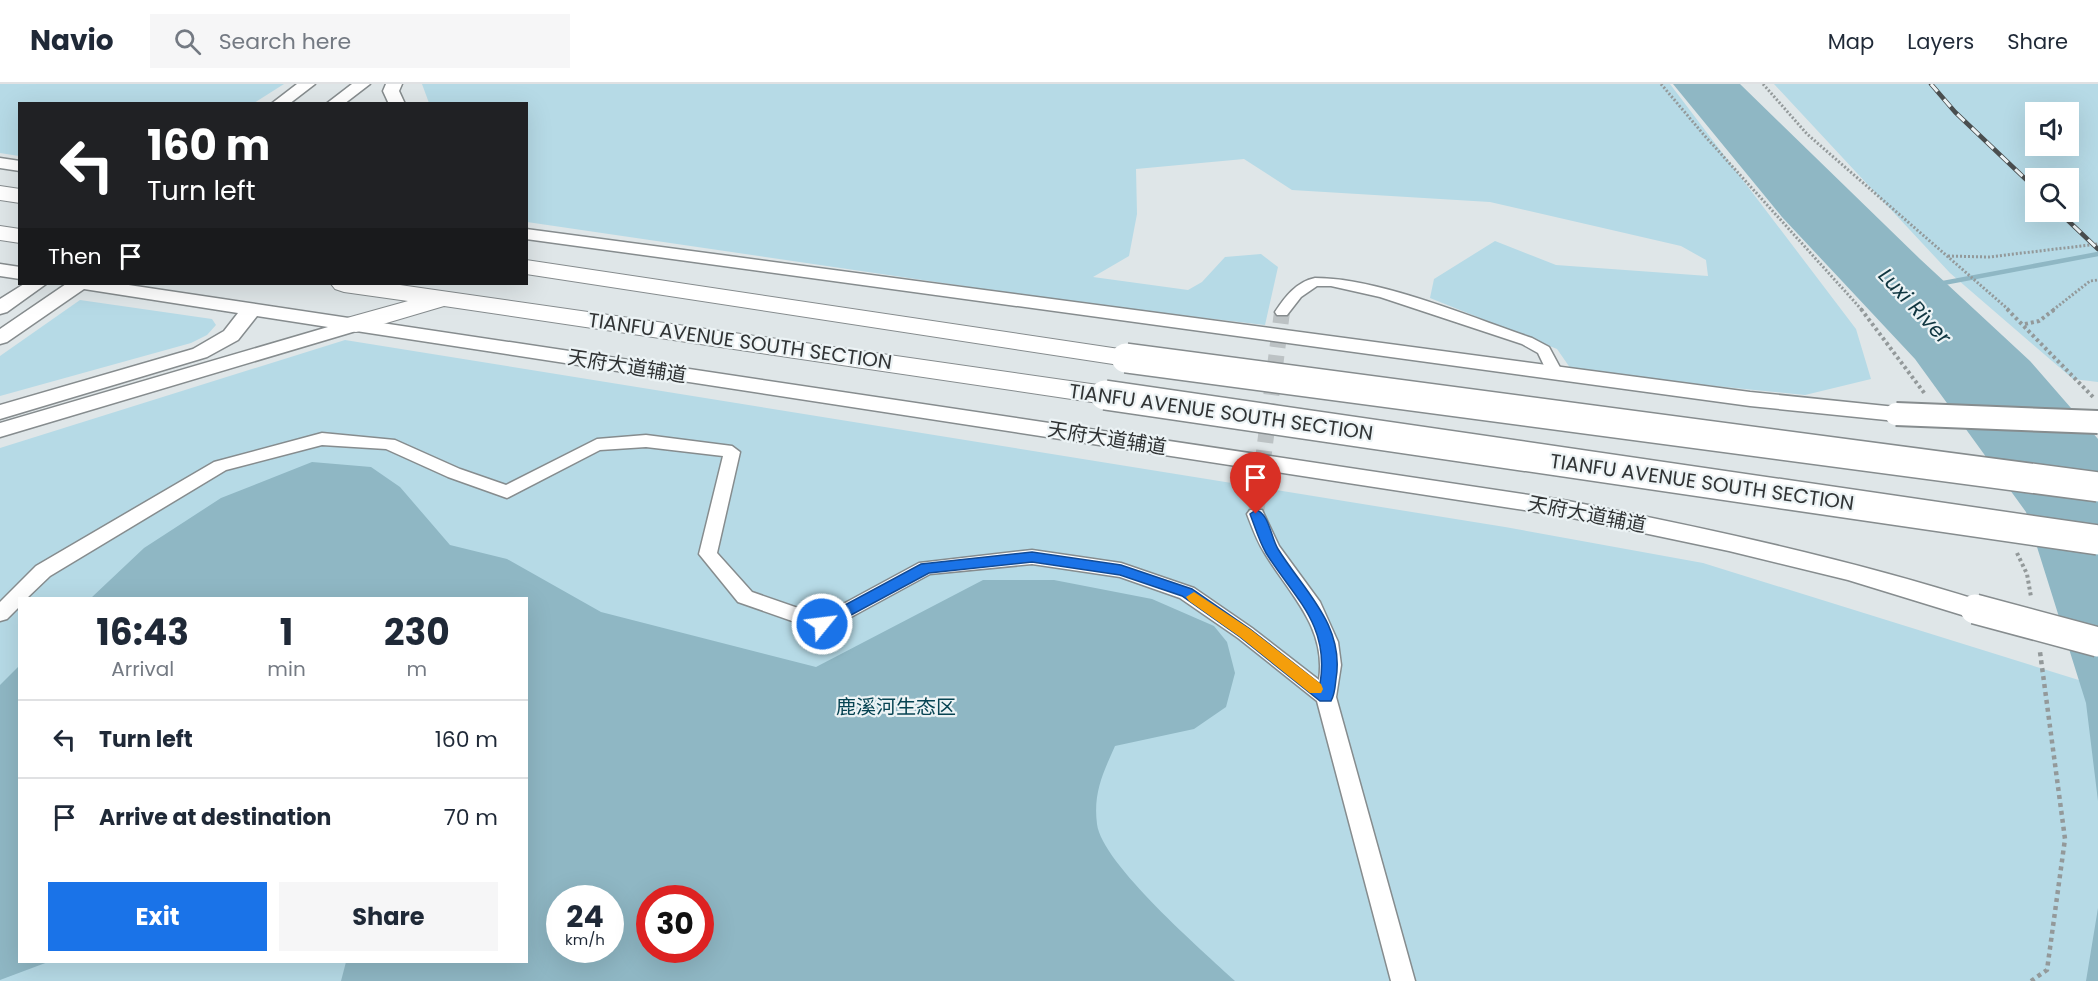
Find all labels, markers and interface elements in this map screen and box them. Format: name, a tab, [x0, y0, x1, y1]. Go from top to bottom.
search box	[150, 14, 570, 68]
text: Navio	[30, 21, 114, 60]
icon: search	[171, 25, 204, 58]
text: Search here	[219, 26, 351, 57]
text: Map	[1828, 27, 1874, 56]
text: Layers	[1907, 27, 1974, 56]
text: Share	[2007, 27, 2068, 56]
map controls	[2025, 102, 2079, 222]
button: sound	[2025, 102, 2079, 156]
text: 160 m	[147, 116, 270, 175]
icon: left	[48, 126, 126, 204]
button: search	[2025, 168, 2079, 222]
text: Turn left	[147, 172, 256, 209]
icon: arrive	[114, 240, 147, 273]
text: Then	[48, 241, 102, 272]
water label: Luxi River	[1872, 262, 1959, 351]
street label: TIANFU AVENUE SOUTH SECTION	[586, 306, 894, 376]
street label: 天府大道辅道	[566, 343, 688, 389]
street label: TIANFU AVENUE SOUTH SECTION	[1067, 377, 1375, 447]
street label: 天府大道辅道	[1046, 415, 1168, 461]
street label: TIANFU AVENUE SOUTH SECTION	[1548, 447, 1856, 517]
pin	[1230, 452, 1281, 514]
icon: arrive	[1239, 461, 1272, 494]
street label: 天府大道辅道	[1525, 489, 1649, 539]
position arrow	[790, 592, 854, 656]
text: 16:43	[96, 607, 189, 658]
text: 1	[280, 607, 293, 658]
text: 230	[384, 607, 450, 658]
text: Arrival	[111, 655, 174, 683]
text: min	[267, 655, 306, 683]
text: m	[407, 655, 427, 683]
park label: 鹿溪河生态区	[836, 693, 956, 721]
icon: left	[48, 723, 81, 756]
text: Turn left	[99, 724, 193, 755]
text: 160 m	[435, 724, 498, 755]
icon: arrive	[48, 801, 81, 834]
text: Arrive at destination	[99, 802, 331, 833]
text: 70 m	[444, 802, 498, 833]
button: Exit	[48, 882, 267, 951]
button: Share	[279, 882, 498, 951]
speed limit sign: 30	[636, 885, 714, 963]
text: 24	[566, 895, 604, 938]
text: km/h	[565, 929, 605, 950]

